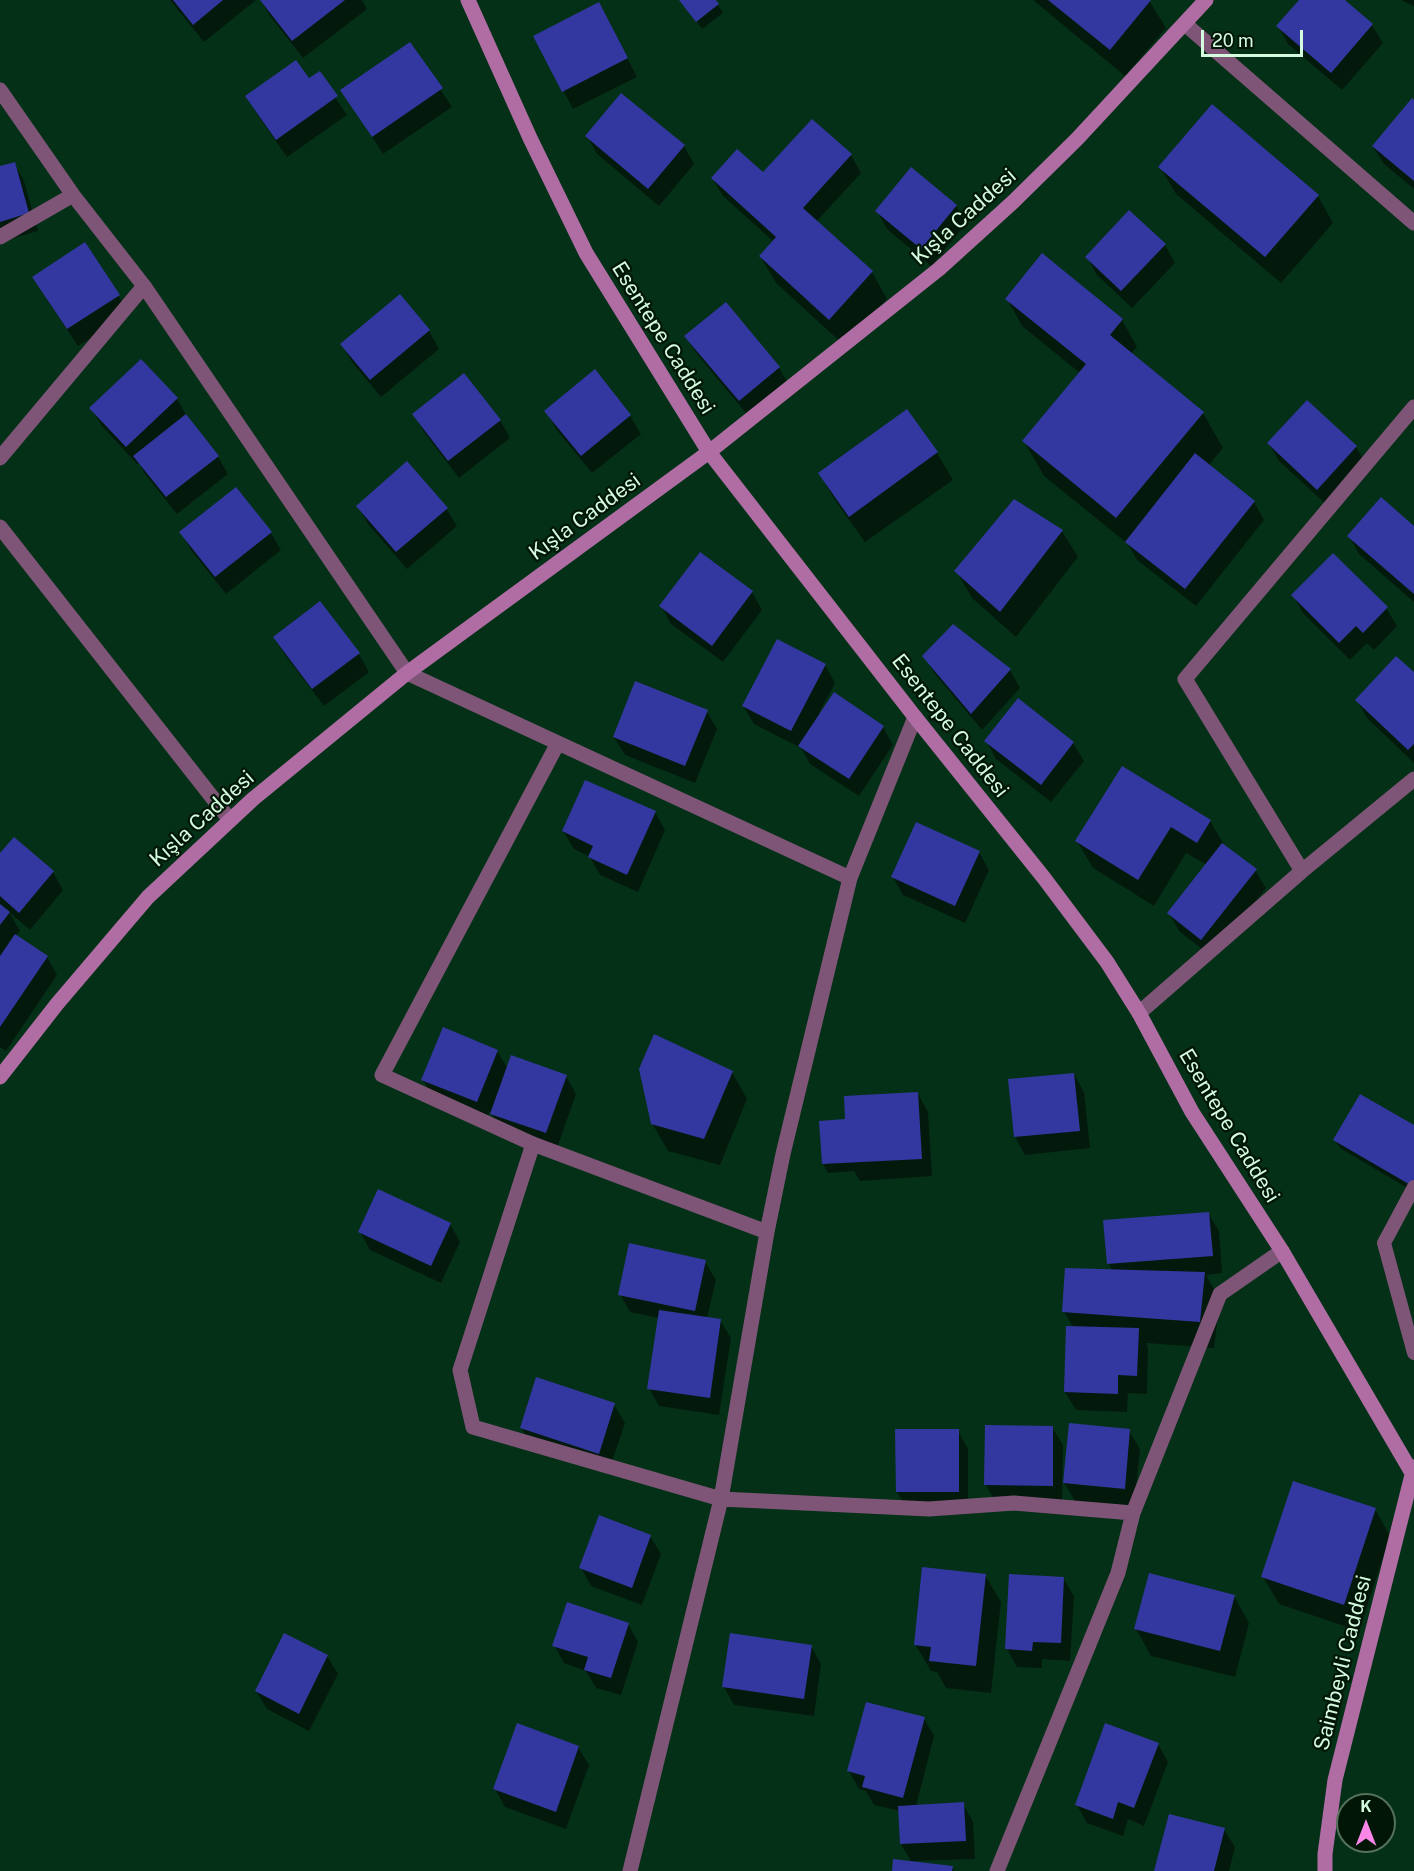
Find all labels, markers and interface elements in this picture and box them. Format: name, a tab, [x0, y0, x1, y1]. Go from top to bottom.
scale bar	[1204, 18, 1306, 56]
text: 20 m	[1212, 30, 1254, 51]
street label: Kışla Caddesi	[907, 164, 1021, 270]
street label: Esentepe Caddesi	[606, 257, 720, 419]
street label: Kışla Caddesi	[524, 468, 646, 566]
street label: Esentepe Caddesi	[886, 649, 1014, 803]
street label: Kışla Caddesi	[145, 766, 259, 872]
street label: Esentepe Caddesi	[1173, 1045, 1285, 1207]
street label: Saimbeyli Caddesi	[1309, 1573, 1377, 1753]
north arrow	[1336, 1793, 1396, 1853]
text: K	[1360, 1797, 1372, 1816]

